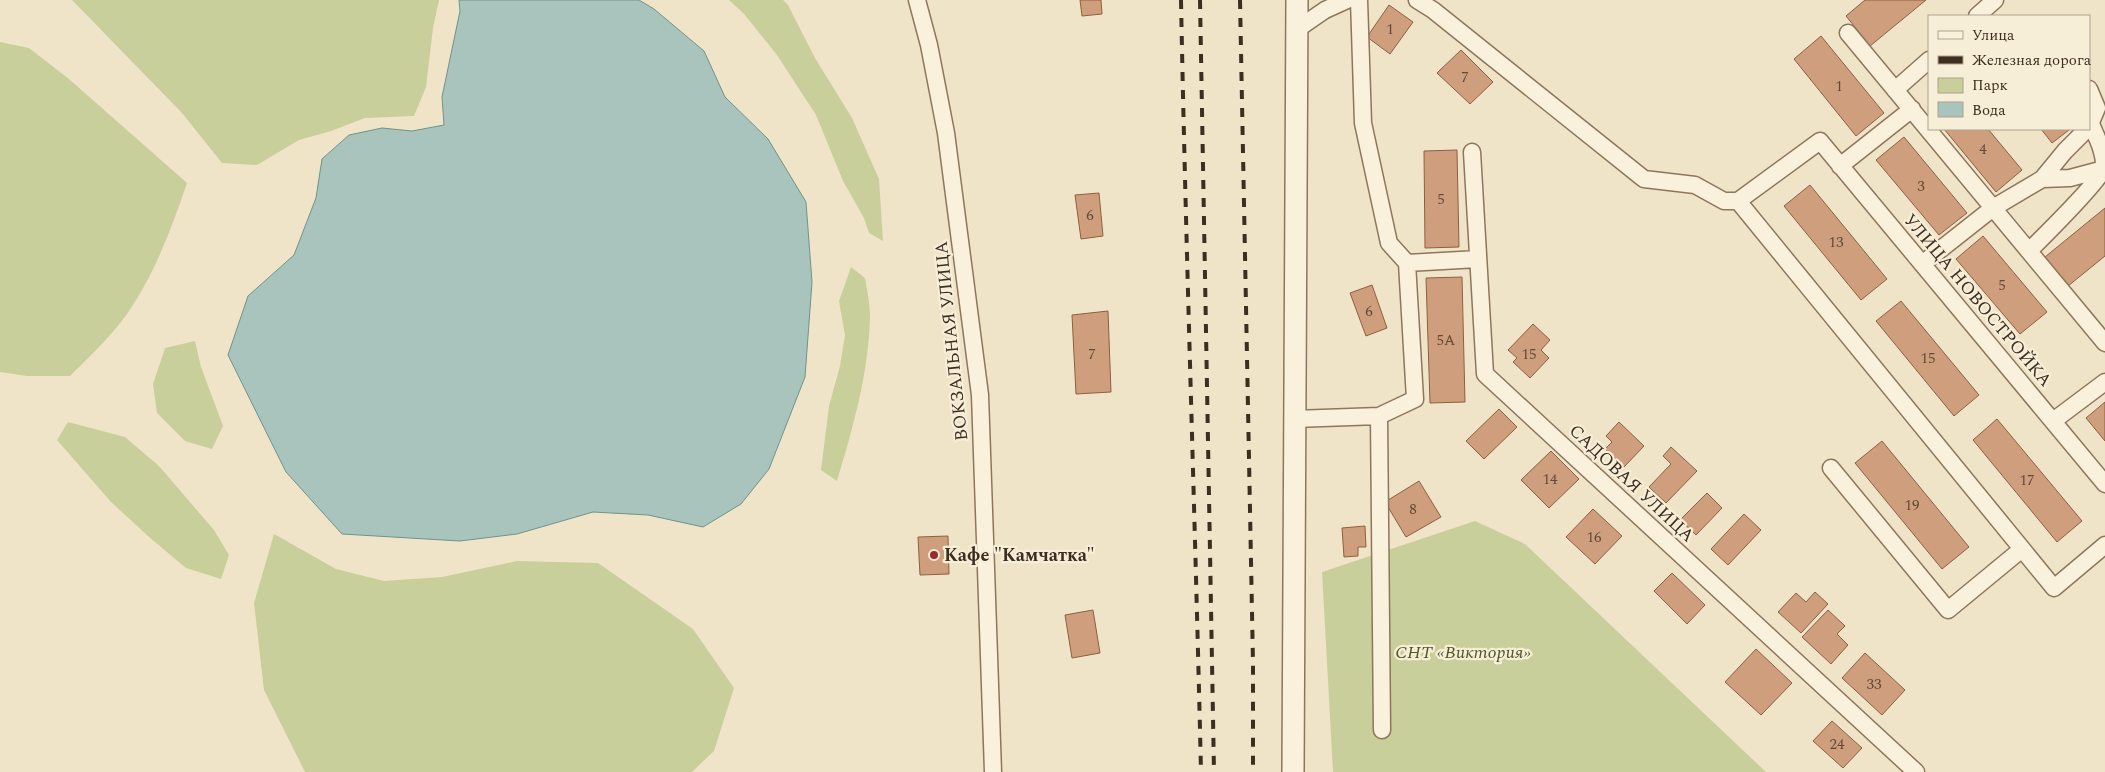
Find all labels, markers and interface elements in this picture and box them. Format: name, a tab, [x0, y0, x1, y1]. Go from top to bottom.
legend	[1928, 15, 2090, 130]
house number: 1	[1386, 18, 1394, 41]
text: Улица	[1972, 24, 2015, 47]
text: Железная дорога	[1972, 49, 2092, 72]
house number: 7	[1461, 66, 1469, 89]
text: Парк	[1972, 74, 2008, 97]
house number: 1	[1835, 75, 1843, 98]
text: Вода	[1972, 99, 2006, 122]
house number: 4	[1979, 138, 1987, 161]
house number: 3	[1917, 175, 1925, 198]
house number: 5	[1437, 188, 1445, 211]
house number: 6	[1086, 204, 1094, 227]
street label: УЛИЦА НОВОСТРОЙКА	[1897, 208, 2058, 393]
house number: 13	[1828, 231, 1844, 254]
street label: ВОКЗАЛЬНАЯ УЛИЦА	[928, 240, 975, 442]
house number: 5	[1998, 274, 2006, 297]
house number: 6	[1365, 300, 1373, 323]
house number: 5А	[1437, 329, 1455, 352]
house number: 7	[1088, 343, 1096, 366]
house number: 15	[1521, 343, 1537, 366]
house number: 15	[1920, 347, 1936, 370]
street label: САДОВАЯ УЛИЦА	[1563, 418, 1701, 549]
house number: 14	[1542, 468, 1558, 491]
house number: 17	[2019, 469, 2035, 492]
house number: 19	[1904, 494, 1920, 517]
house number: 8	[1409, 498, 1417, 521]
house number: 16	[1586, 526, 1602, 549]
place label: Кафе "Камчатка"	[944, 542, 1095, 569]
marker: Кафе "Камчатка"	[928, 549, 940, 561]
park label: СНТ «Виктория»	[1395, 639, 1531, 666]
house number: 33	[1866, 673, 1882, 696]
house number: 24	[1829, 733, 1845, 756]

